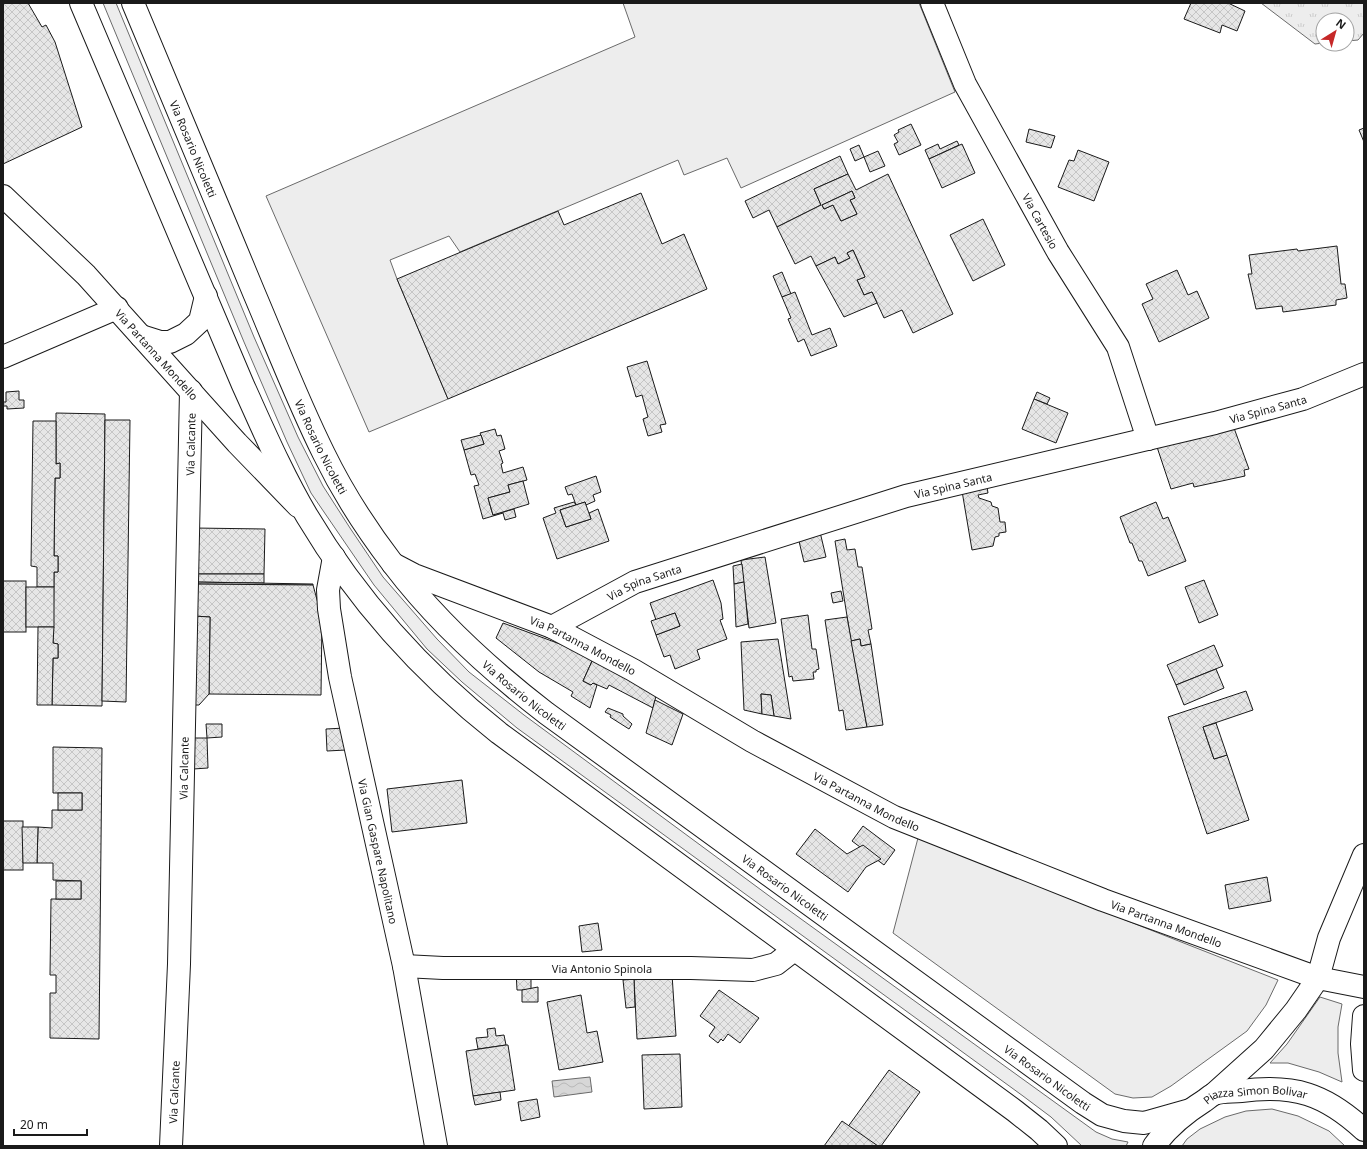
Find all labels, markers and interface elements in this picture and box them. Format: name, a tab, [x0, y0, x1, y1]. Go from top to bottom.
north arrow	[1315, 12, 1355, 52]
text: N	[1333, 15, 1349, 32]
street label: Via Rosario Nicoletti	[167, 98, 221, 199]
street label: Via Cartesio	[1019, 191, 1062, 252]
street label: Via Partanna Mondello	[112, 305, 202, 403]
street label: Via Spina Santa	[1228, 391, 1309, 426]
street label: Via Rosario Nicoletti	[292, 397, 351, 496]
street label: Via Calcante	[182, 413, 198, 476]
street label: Via Spina Santa	[913, 468, 993, 501]
street label: Via Spina Santa	[604, 560, 683, 603]
street label: Via Partanna Mondello	[528, 612, 639, 678]
street label: Via Rosario Nicoletti	[480, 657, 570, 733]
street label: Via Calcante	[175, 737, 191, 800]
street label: Via Partanna Mondello	[811, 768, 922, 834]
street label: Via Gian Gaspare Napolitano	[355, 777, 402, 926]
street label: Via Rosario Nicoletti	[739, 850, 832, 923]
street label: Via Partanna Mondello	[1109, 896, 1225, 950]
street label: Via Antonio Spinola	[552, 961, 652, 976]
street label: Via Rosario Nicoletti	[1001, 1041, 1094, 1114]
street label: Via Calcante	[164, 1060, 182, 1124]
street label: Piazza Simon Bolivar	[1199, 1081, 1310, 1107]
scale bar	[14, 1111, 87, 1137]
text: 20 m	[20, 1116, 48, 1133]

